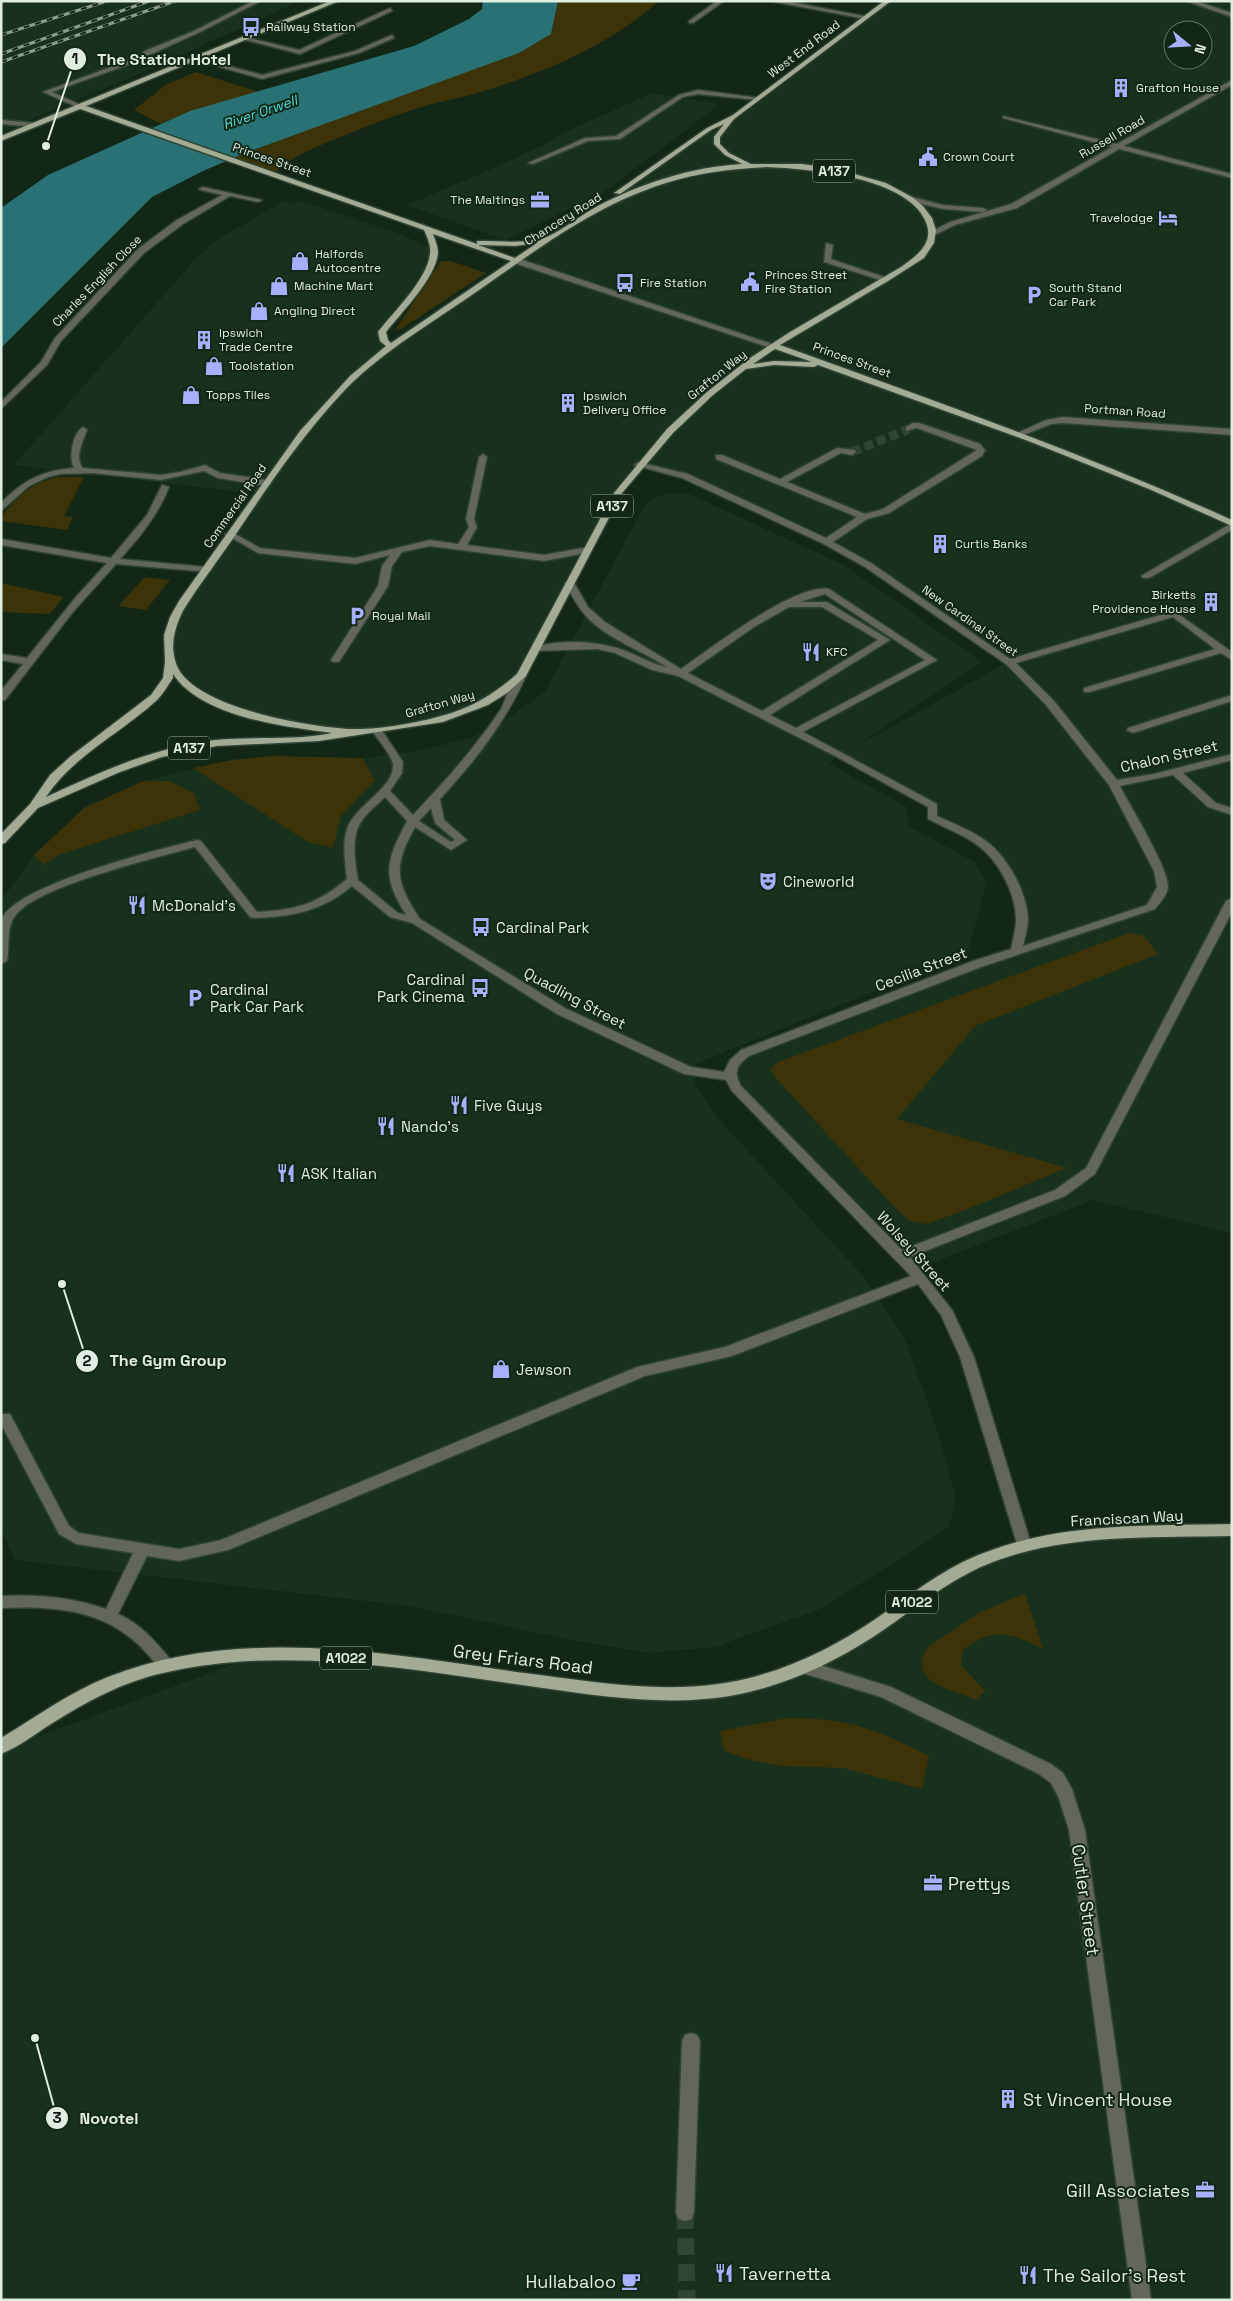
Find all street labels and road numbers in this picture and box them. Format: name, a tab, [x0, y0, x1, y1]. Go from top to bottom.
street label: West End Road	[765, 17, 843, 81]
street label: Russell Road	[1076, 112, 1148, 162]
street label: Princes Street	[230, 139, 314, 181]
road number: A137	[813, 160, 855, 182]
street label: Chancery Road	[521, 189, 605, 249]
street label: Charles English Close	[49, 232, 145, 330]
street label: Princes Street	[811, 338, 893, 382]
street label: Grafton Way	[684, 346, 750, 404]
street label: Portman Road	[1084, 400, 1166, 422]
street label: Commercial Road	[200, 461, 270, 551]
road number: A137	[591, 494, 633, 518]
street label: New Cardinal Street	[919, 582, 1021, 660]
street label: Grafton Way	[403, 686, 477, 722]
road number: A137	[168, 736, 210, 760]
street label: Chalon Street	[1118, 736, 1220, 776]
street label: Cecilia Street	[872, 943, 970, 995]
street label: Quadling Street	[521, 963, 630, 1033]
street label: Wolsey Street	[873, 1207, 955, 1295]
street label: Franciscan Way	[1070, 1506, 1184, 1530]
road number: A1022	[886, 1590, 938, 1614]
street label: Grey Friars Road	[452, 1639, 594, 1679]
road number: A1022	[320, 1646, 372, 1670]
street label: Cutler Street	[1067, 1843, 1105, 1957]

